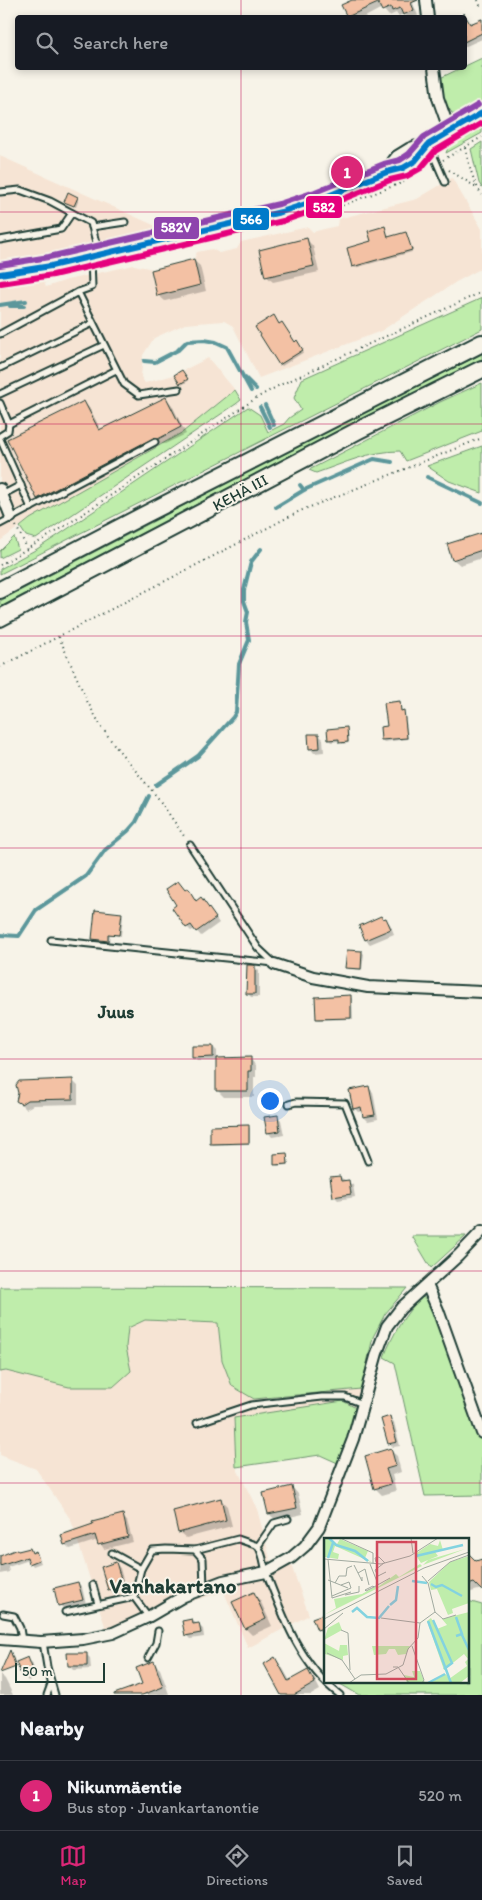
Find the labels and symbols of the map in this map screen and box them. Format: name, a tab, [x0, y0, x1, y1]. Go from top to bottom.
pin: 1	[331, 153, 363, 191]
line badge: 582	[305, 195, 343, 219]
text: 582	[313, 199, 336, 216]
line badge: 566	[232, 207, 270, 231]
text: 566	[240, 211, 263, 228]
line badge: 582V	[153, 216, 200, 240]
text: 582V	[161, 219, 192, 236]
street label: KEHÄ III	[209, 470, 271, 515]
district label: Juus	[97, 1001, 134, 1023]
your location	[257, 1088, 283, 1114]
inset map	[324, 1538, 470, 1682]
district label: Vanhakartano	[110, 1573, 237, 1598]
scale bar	[15, 1660, 105, 1683]

